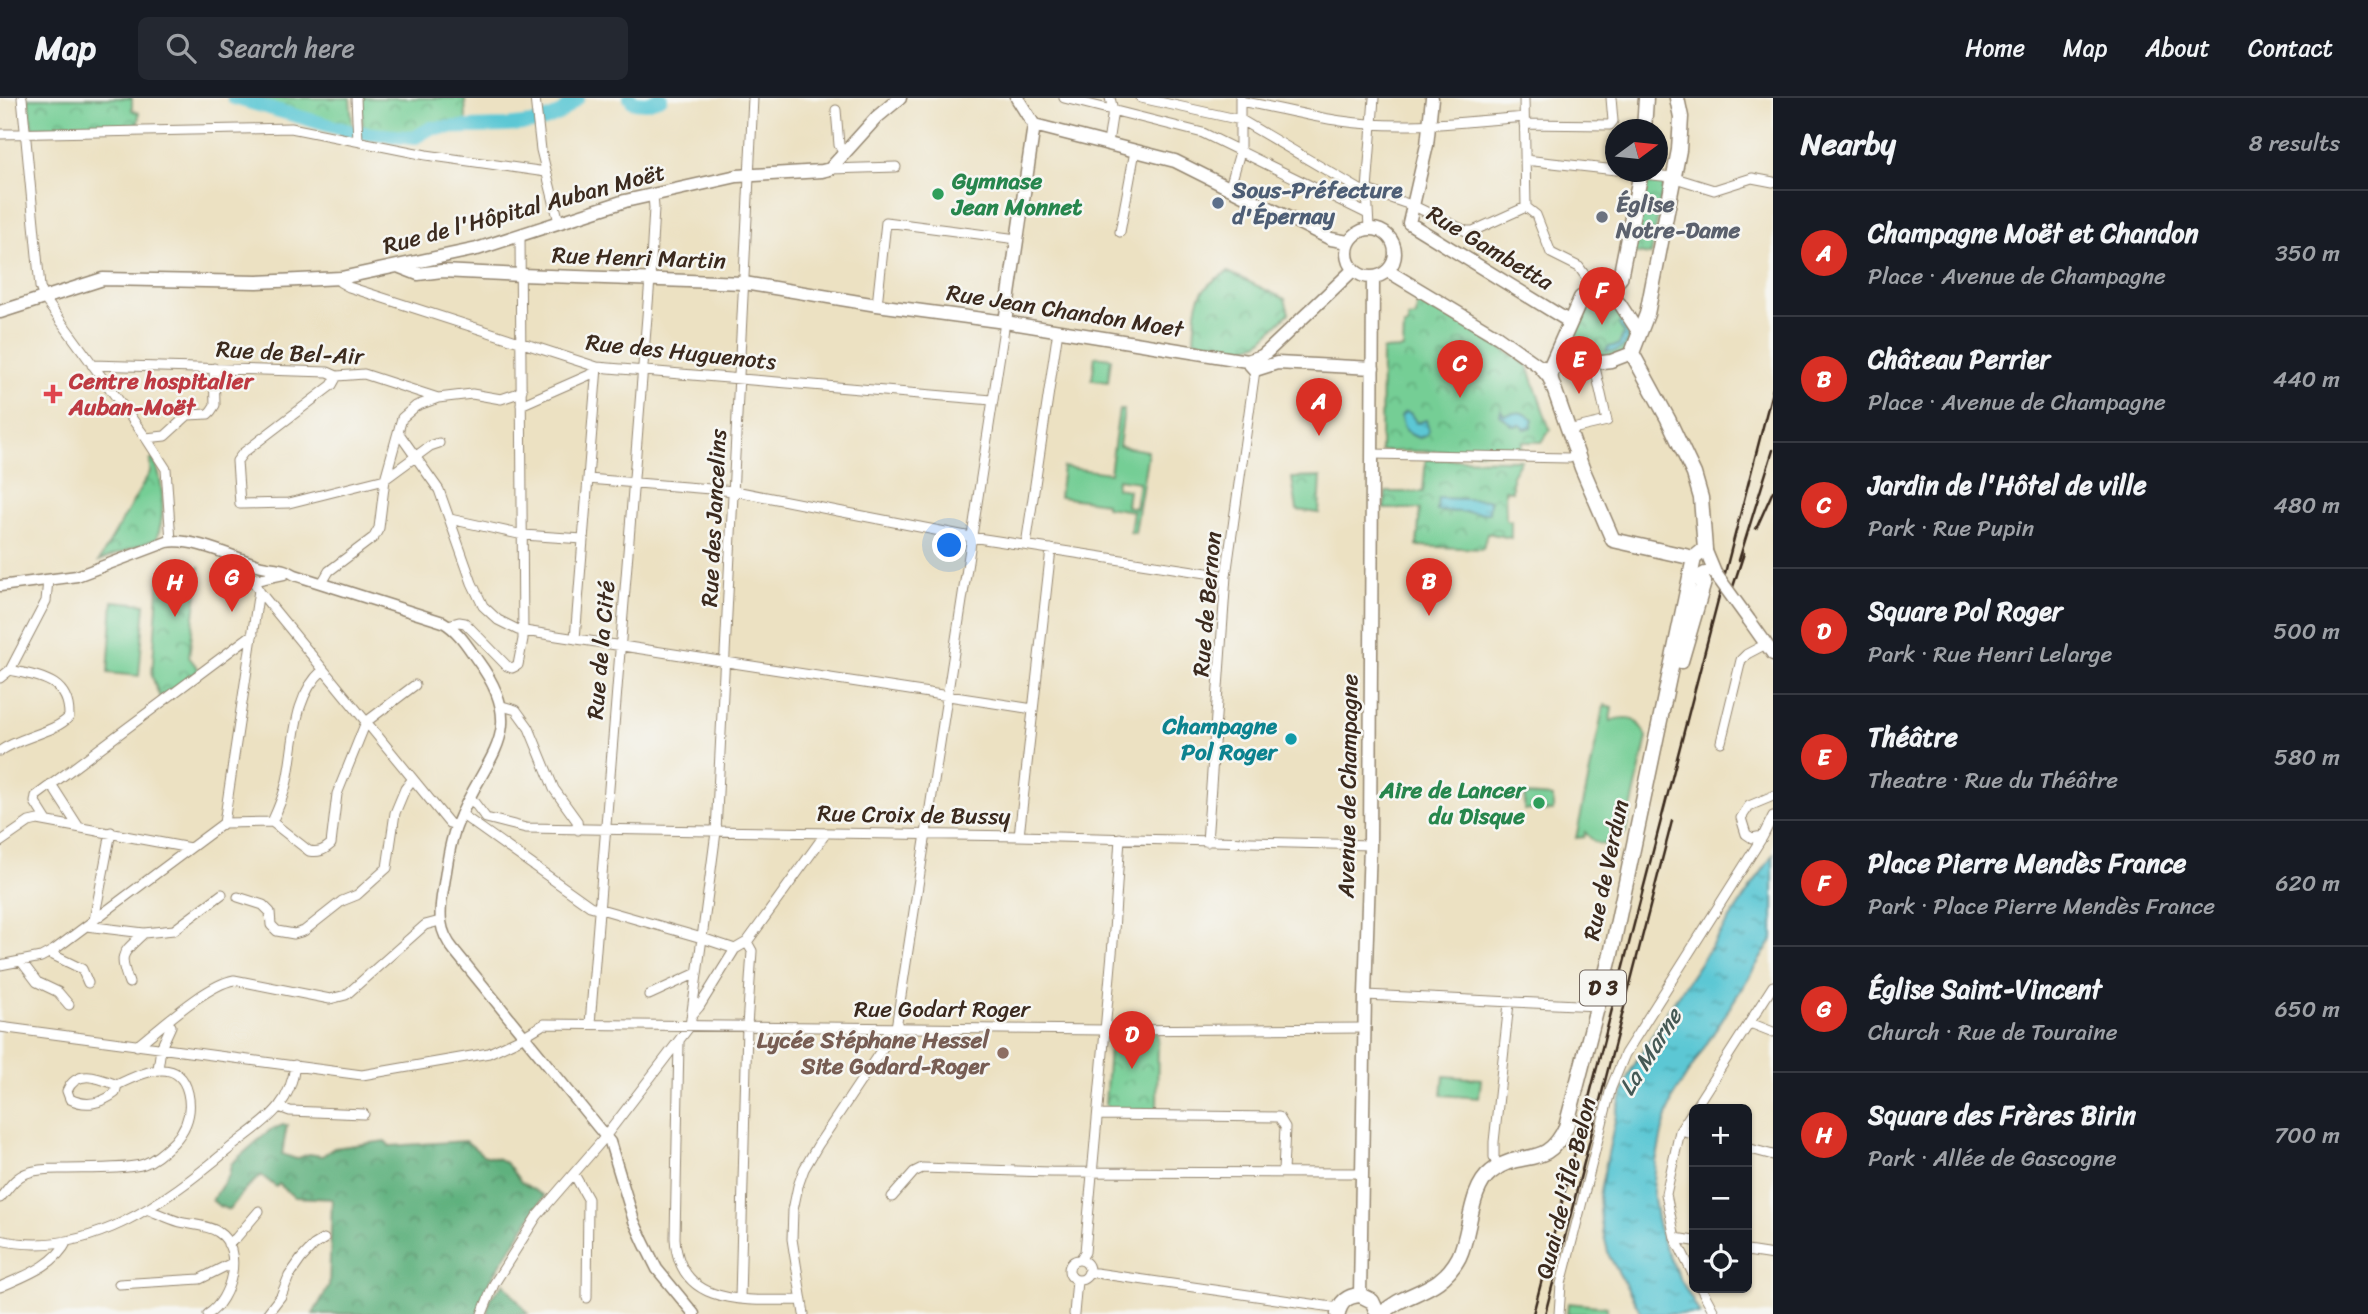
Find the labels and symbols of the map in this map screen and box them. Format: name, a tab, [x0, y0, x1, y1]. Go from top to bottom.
north arrow	[1605, 119, 1668, 182]
street label: Rue de l'Hôpital Auban Moët	[378, 152, 670, 266]
place label: Gymnase Jean Monnet	[950, 161, 1082, 228]
place label: Sous-Préfecture d'Épernay	[1231, 170, 1404, 237]
place label: Église Notre-Dame	[1615, 184, 1741, 251]
marker: Gymnase Jean Monnet	[930, 186, 946, 202]
street label: Rue Gambetta	[1418, 194, 1562, 302]
marker: Sous-Préfecture d'Épernay	[1210, 195, 1226, 211]
marker: Église Notre-Dame	[1594, 209, 1610, 225]
street label: Rue Henri Martin	[551, 234, 727, 282]
pin: F	[1579, 267, 1625, 325]
street label: Rue Jean Chandon Moet	[944, 272, 1188, 350]
street label: Rue des Huguenots	[584, 322, 779, 382]
street label: Rue de Bel-Air	[215, 329, 366, 377]
pin: E	[1556, 336, 1602, 394]
pin: C	[1437, 340, 1483, 398]
place label: Centre hospitalier Auban-Moët	[68, 361, 255, 428]
pin: A	[1296, 378, 1342, 436]
marker: Centre hospitalier Auban-Moët	[43, 384, 63, 404]
street label: Rue des Jancelins	[689, 428, 739, 608]
your location	[932, 528, 966, 562]
street label: Rue de Bernon	[1180, 530, 1234, 678]
pin: G	[209, 554, 255, 612]
pin: B	[1406, 558, 1452, 616]
pin: H	[152, 559, 198, 617]
street label: Rue de la Cité	[575, 579, 628, 721]
street label: Avenue de Champagne	[1326, 673, 1370, 900]
place label: Champagne Pol Roger	[1162, 706, 1279, 773]
marker: Champagne Pol Roger	[1283, 731, 1299, 747]
place label: Aire de Lancer du Disque	[1379, 770, 1528, 837]
street label: Rue Croix de Bussy	[817, 793, 1011, 837]
marker: Aire de Lancer du Disque	[1531, 795, 1547, 811]
street label: Rue de Verdun	[1571, 796, 1641, 944]
road number: D 3	[1580, 970, 1626, 1006]
street label: Rue Godart Roger	[854, 989, 1032, 1030]
water label: La Marne	[1607, 998, 1695, 1104]
pin: D	[1109, 1011, 1155, 1069]
place label: Lycée Stéphane Hessel Site Godard-Roger	[757, 1020, 991, 1087]
marker: Lycée Stéphane Hessel Site Godard-Roger	[995, 1045, 1011, 1061]
street label: Quai de l'Île Belon	[1524, 1093, 1608, 1283]

